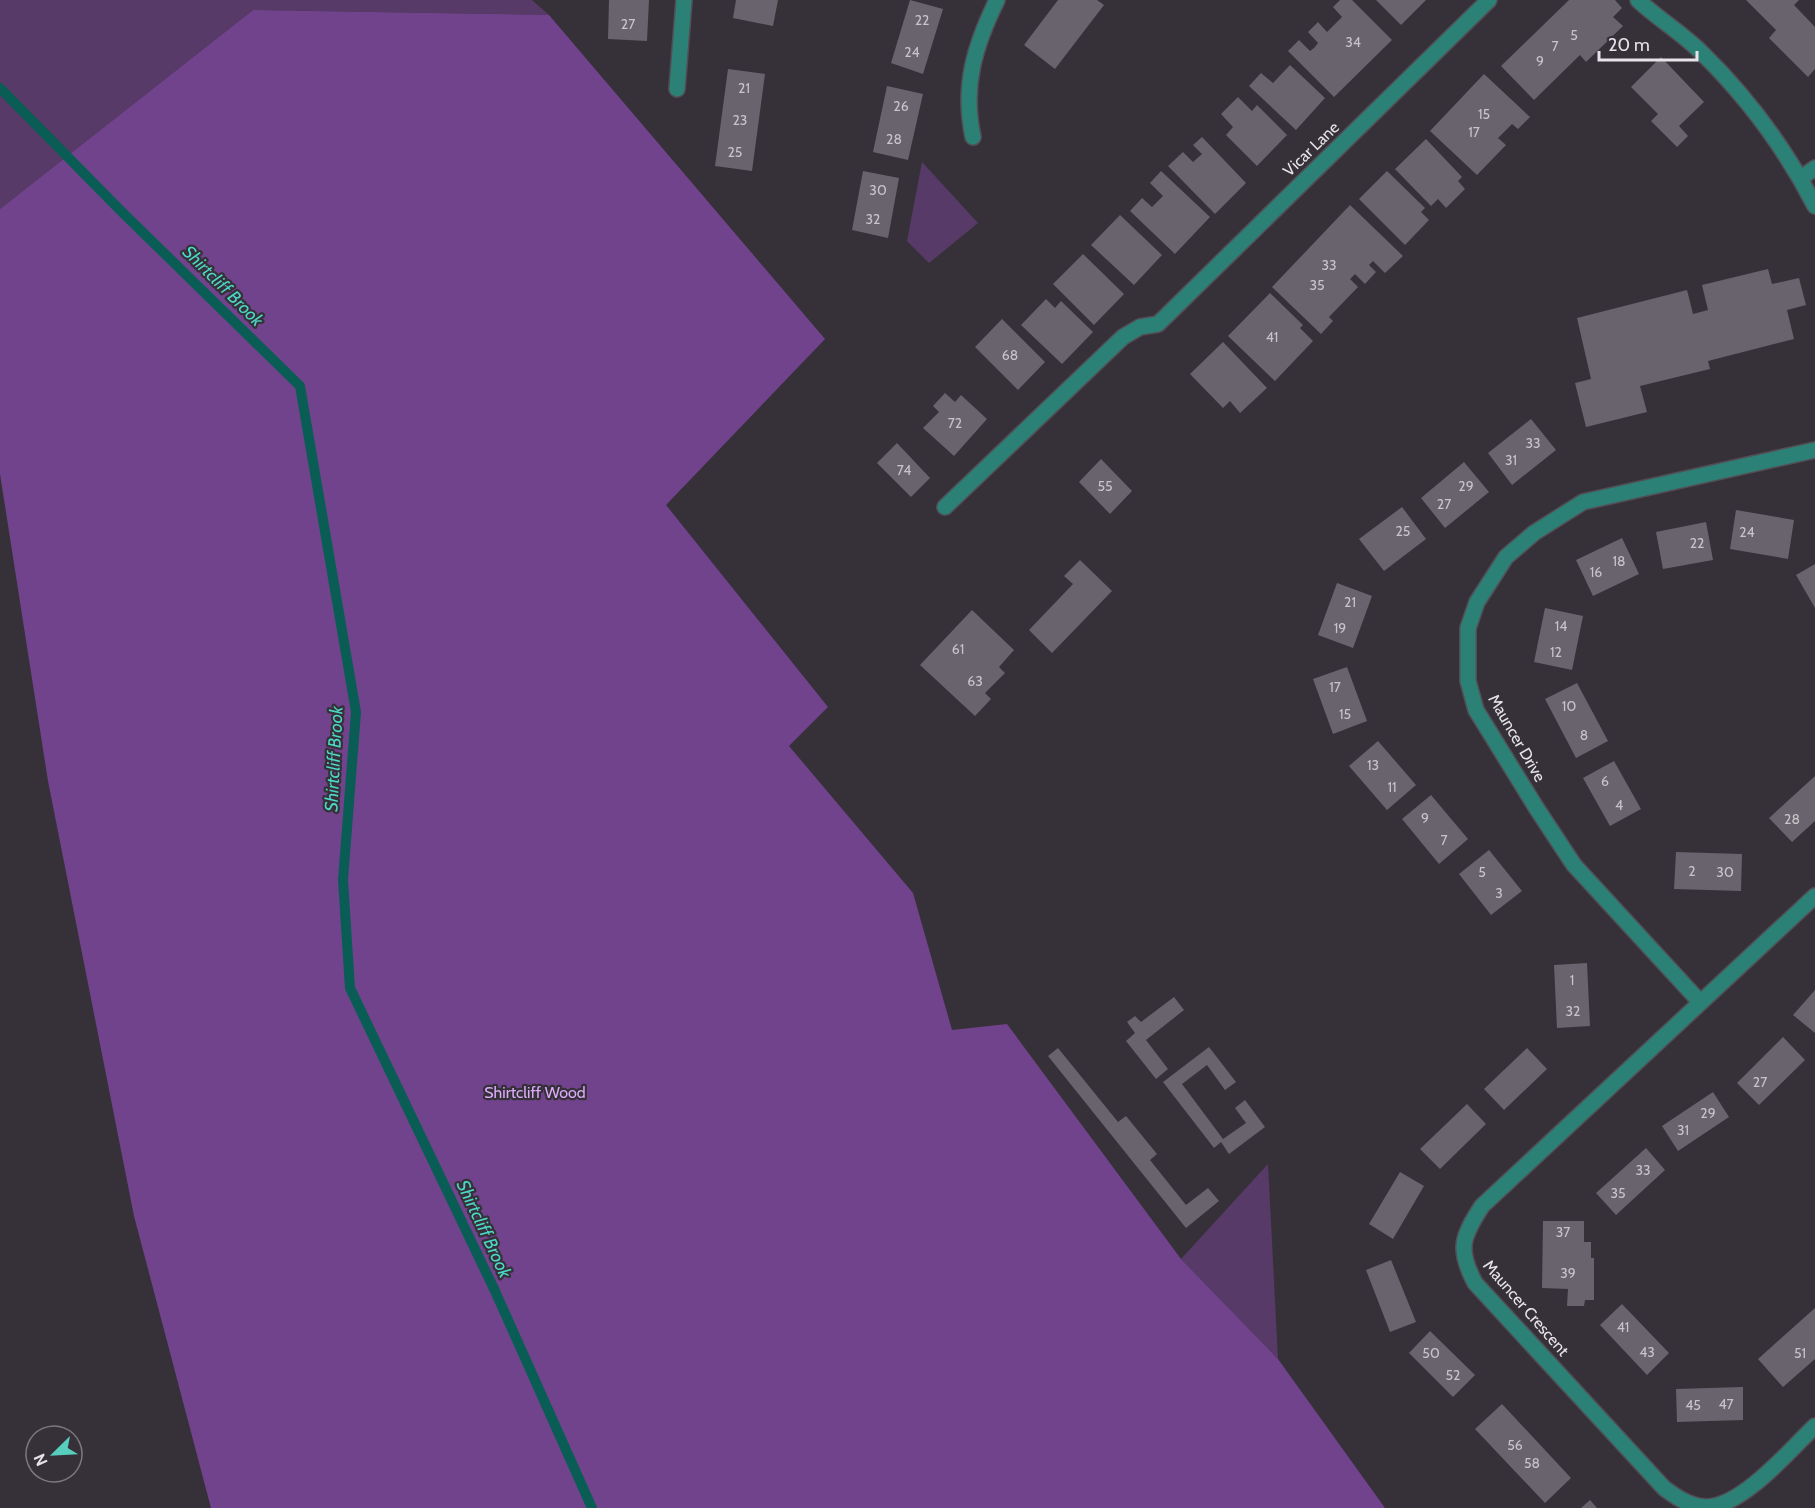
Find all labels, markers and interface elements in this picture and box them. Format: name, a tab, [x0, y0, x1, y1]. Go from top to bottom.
house number: 22	[915, 11, 929, 29]
house number: 27	[621, 15, 635, 33]
scale bar	[1599, 24, 1696, 62]
house number: 5	[1570, 26, 1578, 44]
house number: 34	[1345, 33, 1361, 51]
text: 20 m	[1608, 34, 1650, 56]
house number: 7	[1551, 37, 1559, 55]
house number: 24	[904, 43, 920, 61]
house number: 9	[1536, 52, 1544, 70]
house number: 21	[738, 79, 750, 97]
house number: 26	[893, 97, 909, 115]
house number: 15	[1478, 105, 1490, 123]
house number: 23	[733, 111, 747, 129]
street label: Vicar Lane	[1279, 118, 1343, 180]
house number: 17	[1468, 123, 1480, 141]
house number: 28	[886, 130, 902, 148]
house number: 25	[728, 143, 742, 161]
house number: 30	[869, 181, 887, 199]
house number: 32	[866, 210, 880, 228]
water label: Shirtcliff Brook	[178, 241, 269, 332]
house number: 33	[1321, 256, 1337, 274]
house number: 35	[1309, 276, 1325, 294]
house number: 41	[1266, 328, 1278, 346]
house number: 68	[1002, 346, 1018, 364]
house number: 72	[948, 414, 962, 432]
house number: 33	[1525, 434, 1541, 452]
house number: 31	[1505, 451, 1517, 469]
house number: 74	[897, 461, 911, 479]
house number: 55	[1097, 477, 1113, 495]
house number: 29	[1458, 477, 1474, 495]
house number: 27	[1437, 495, 1451, 513]
house number: 25	[1396, 522, 1410, 540]
house number: 24	[1739, 523, 1755, 541]
house number: 22	[1690, 534, 1704, 552]
house number: 18	[1612, 552, 1626, 570]
house number: 16	[1590, 563, 1602, 581]
house number: 21	[1344, 593, 1356, 611]
house number: 14	[1555, 617, 1567, 635]
house number: 19	[1334, 619, 1346, 637]
house number: 61	[952, 640, 964, 658]
house number: 12	[1550, 643, 1562, 661]
house number: 63	[967, 672, 983, 690]
house number: 17	[1329, 678, 1341, 696]
street label: Mauncer Drive	[1484, 691, 1550, 785]
house number: 10	[1562, 697, 1576, 715]
water label: Shirtcliff Brook	[320, 704, 348, 812]
house number: 15	[1339, 705, 1351, 723]
house number: 8	[1580, 726, 1588, 744]
house number: 13	[1367, 756, 1379, 774]
house number: 6	[1601, 772, 1609, 790]
house number: 11	[1387, 778, 1397, 796]
house number: 4	[1615, 796, 1623, 814]
house number: 9	[1421, 809, 1429, 827]
house number: 28	[1784, 810, 1800, 828]
house number: 7	[1440, 831, 1448, 849]
house number: 2	[1688, 862, 1696, 880]
house number: 5	[1478, 863, 1486, 881]
house number: 30	[1716, 863, 1734, 881]
house number: 3	[1495, 884, 1503, 902]
house number: 1	[1570, 971, 1574, 989]
house number: 32	[1566, 1002, 1580, 1020]
house number: 27	[1753, 1073, 1767, 1091]
park label: Shirtcliff Wood	[484, 1083, 586, 1102]
house number: 29	[1700, 1104, 1716, 1122]
house number: 31	[1677, 1121, 1689, 1139]
house number: 33	[1635, 1161, 1651, 1179]
water label: Shirtcliff Brook	[452, 1177, 517, 1283]
house number: 35	[1610, 1184, 1626, 1202]
house number: 37	[1556, 1223, 1570, 1241]
street label: Mauncer Crescent	[1479, 1256, 1573, 1360]
house number: 39	[1560, 1264, 1576, 1282]
house number: 41	[1617, 1318, 1629, 1336]
house number: 43	[1639, 1343, 1655, 1361]
house number: 50	[1422, 1344, 1440, 1362]
house number: 51	[1794, 1344, 1806, 1362]
house number: 52	[1446, 1366, 1460, 1384]
house number: 47	[1718, 1395, 1734, 1413]
house number: 45	[1685, 1396, 1701, 1414]
north arrow	[24, 1424, 84, 1484]
house number: 56	[1507, 1436, 1523, 1454]
text: N	[30, 1451, 52, 1469]
house number: 58	[1524, 1454, 1540, 1472]

